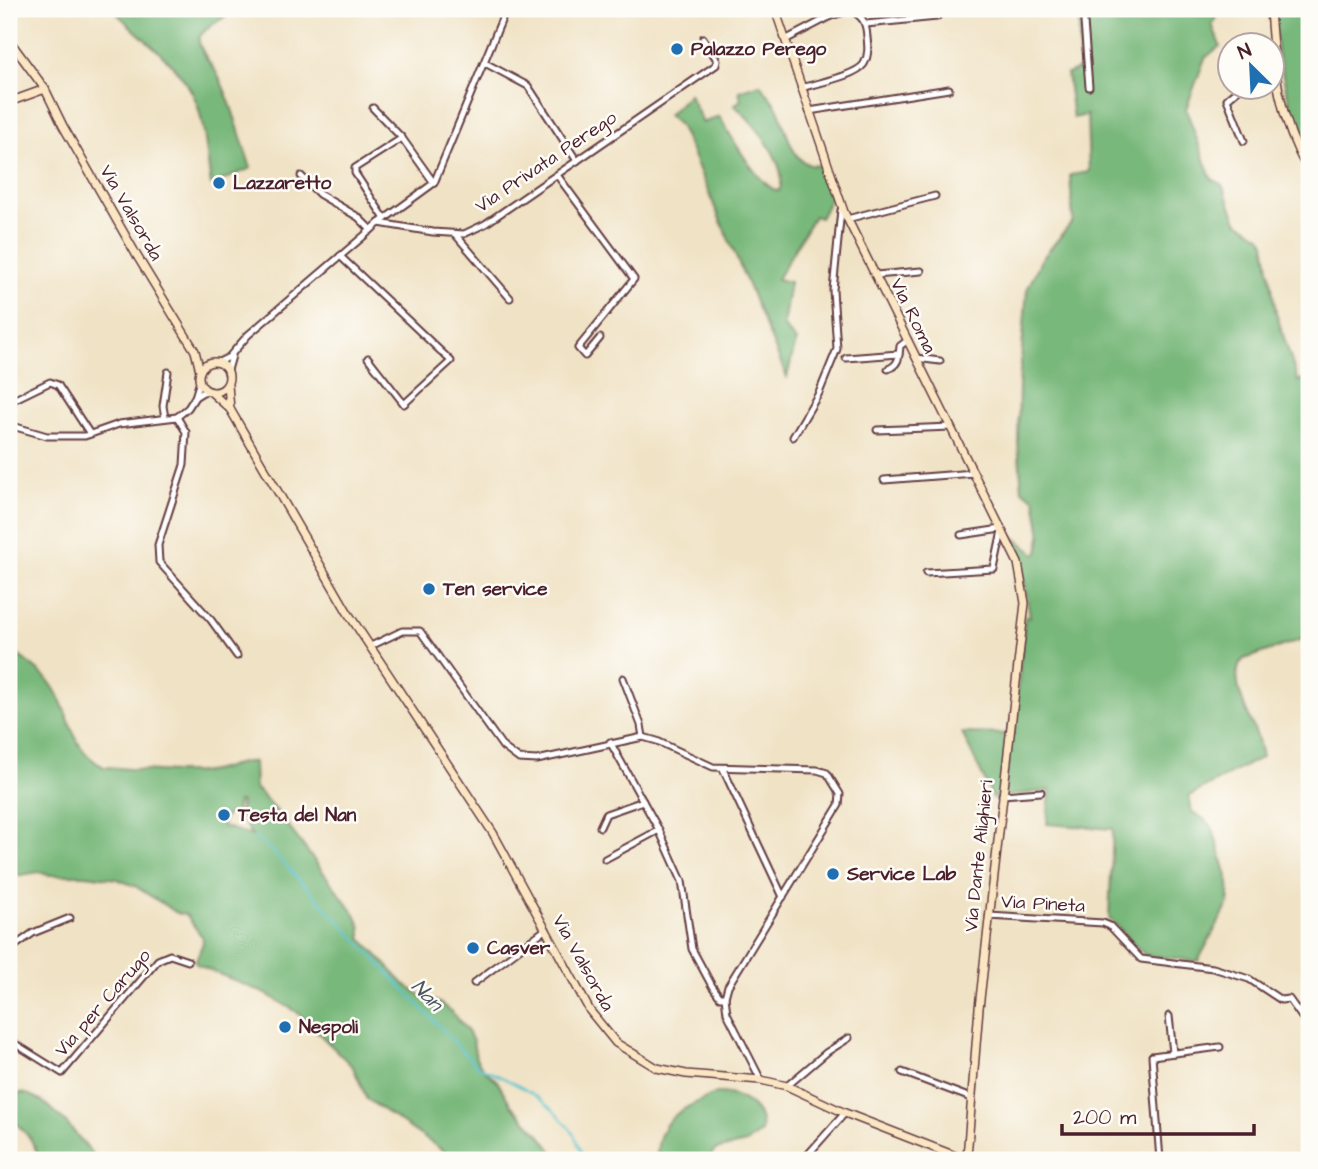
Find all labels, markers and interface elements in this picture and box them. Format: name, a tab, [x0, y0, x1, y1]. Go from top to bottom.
north arrow	[1216, 32, 1286, 102]
place label: Palazzo Perego	[691, 36, 827, 64]
text: N	[1234, 37, 1256, 67]
marker: Palazzo Perego	[669, 41, 685, 57]
street label: Via Privata Perego	[470, 104, 623, 220]
street label: Via Valsorda	[93, 160, 170, 266]
place label: Lazzaretto	[233, 170, 331, 197]
marker: Lazzaretto	[211, 175, 227, 191]
street label: Via Roma	[883, 274, 943, 359]
place label: Ten service	[442, 576, 548, 603]
marker: Ten service	[421, 581, 437, 597]
street label: Via Dante Alighieri	[958, 778, 1001, 934]
place label: Testa del Nan	[237, 802, 357, 829]
marker: Testa del Nan	[216, 807, 232, 823]
place label: Service Lab	[846, 861, 956, 888]
marker: Service Lab	[825, 866, 841, 882]
street label: Via Pineta	[1000, 888, 1086, 920]
street label: Via Valsorda	[545, 910, 621, 1017]
place label: Casver	[487, 935, 551, 962]
marker: Casver	[465, 940, 481, 956]
street label: Via per Carugo	[49, 943, 158, 1063]
water label: Nan	[405, 973, 450, 1019]
place label: Nespoli	[299, 1014, 358, 1041]
marker: Nespoli	[277, 1019, 293, 1035]
scale bar	[1062, 1092, 1255, 1136]
text: 200 m	[1073, 1103, 1137, 1132]

